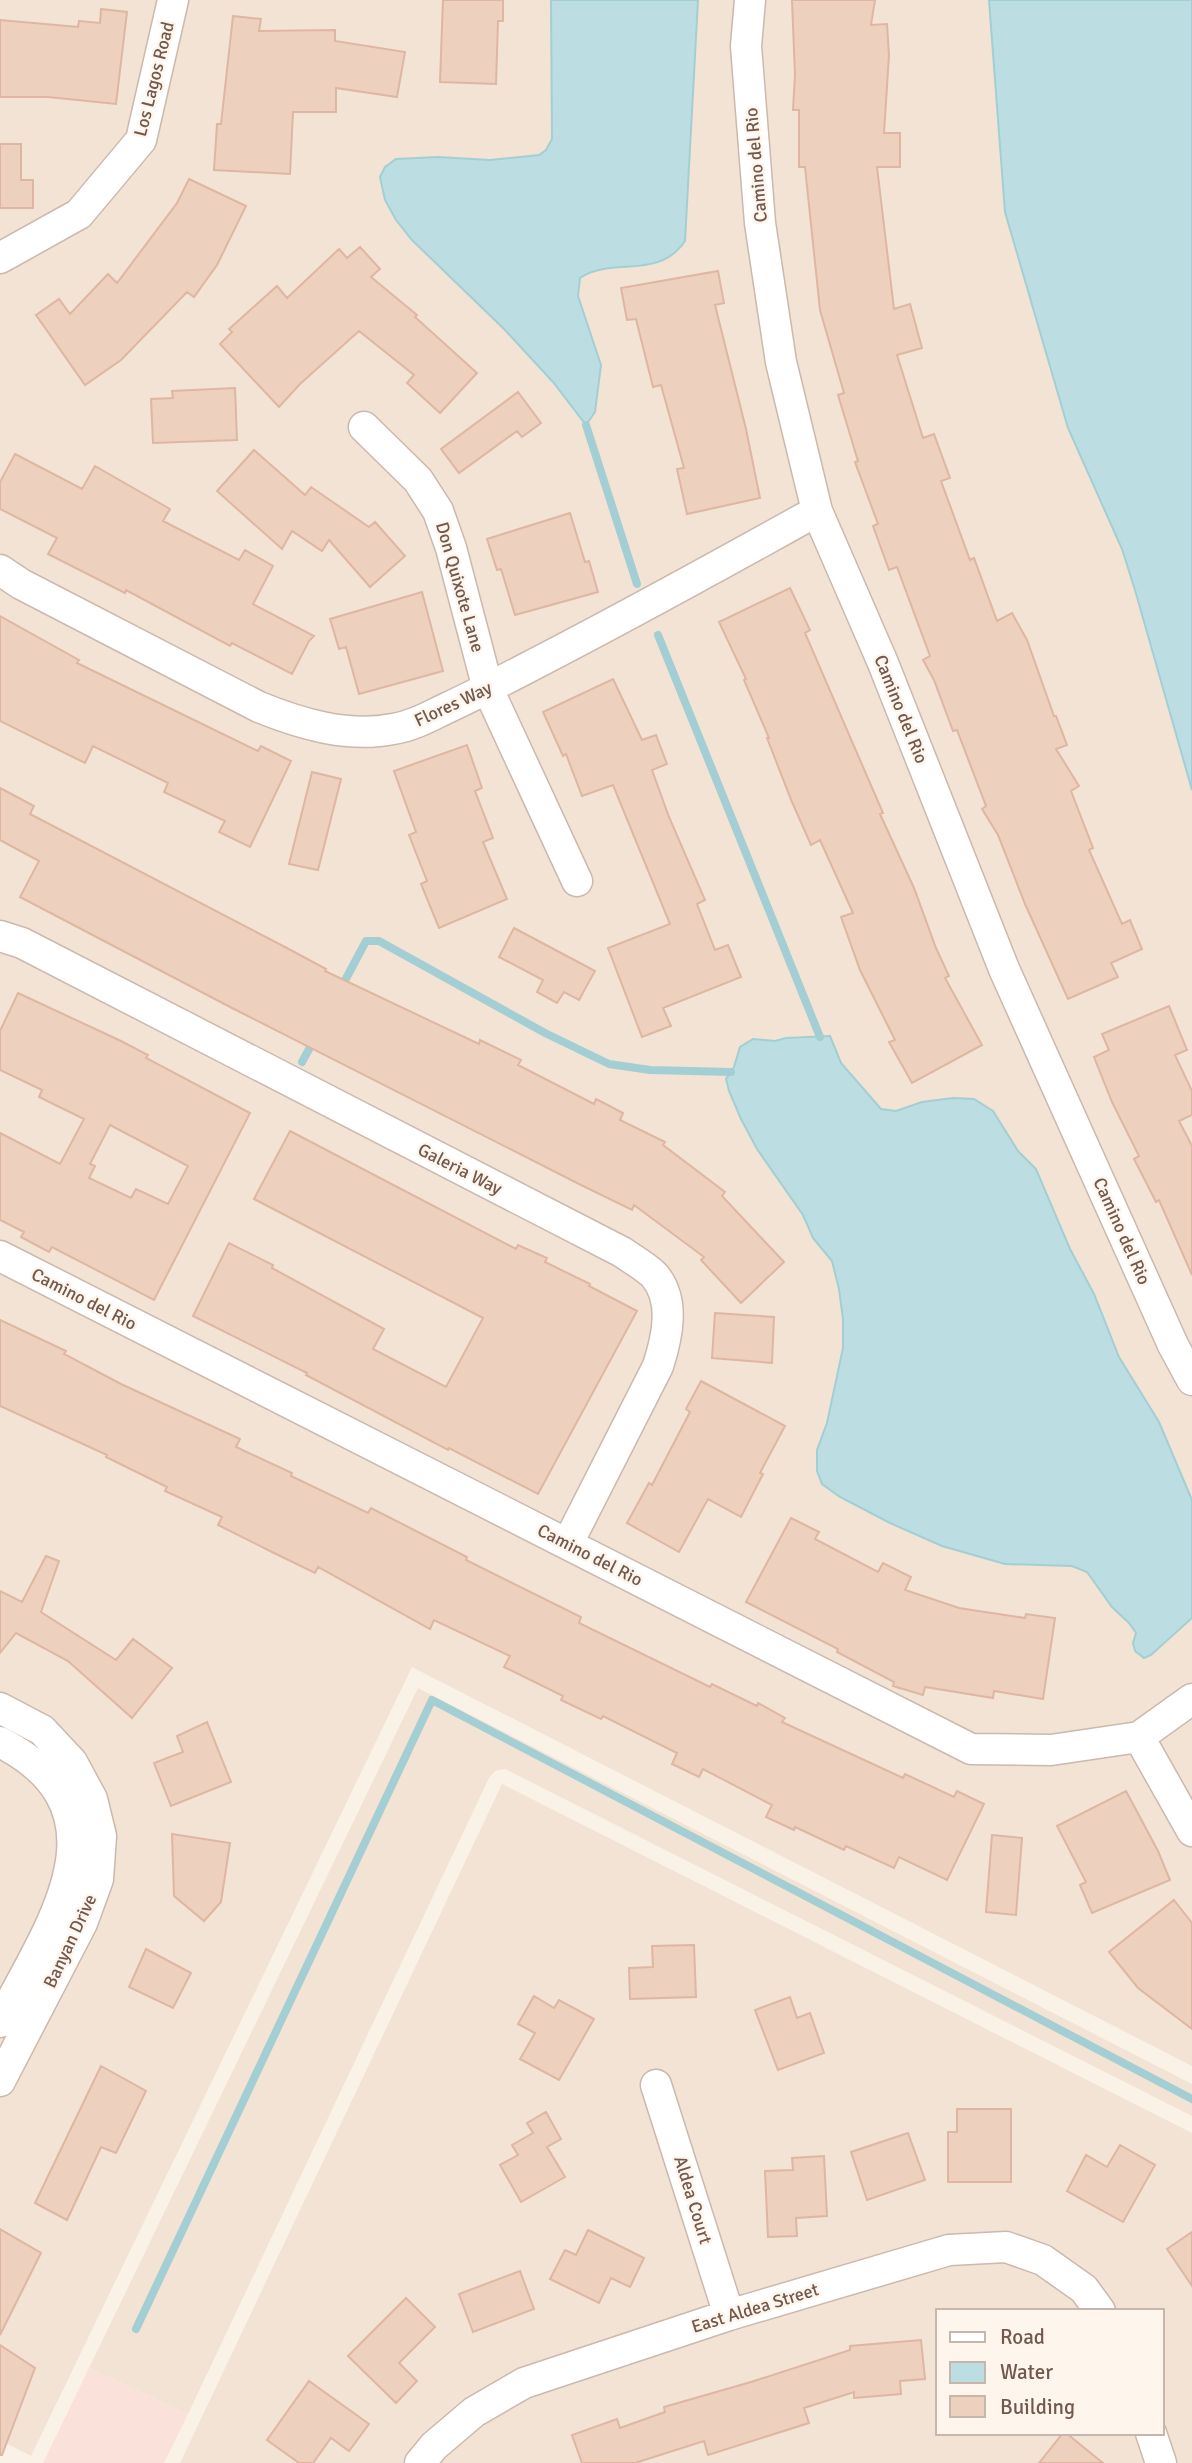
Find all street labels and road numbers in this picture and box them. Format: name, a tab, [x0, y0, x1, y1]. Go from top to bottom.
street label: Los Lagos Road	[129, 19, 179, 139]
street label: Camino del Rio	[740, 107, 772, 223]
street label: Don Quixote Lane	[431, 519, 489, 655]
street label: Camino del Rio	[869, 652, 933, 766]
street label: Flores Way	[411, 676, 496, 731]
street label: Galeria Way	[414, 1138, 506, 1200]
street label: Camino del Rio	[1089, 1174, 1155, 1288]
street label: Camino del Rio	[28, 1263, 140, 1335]
street label: Camino del Rio	[534, 1519, 646, 1591]
street label: Banyan Drive	[39, 1891, 101, 1991]
street label: Aldea Court	[669, 2153, 717, 2247]
street label: East Aldea Street	[689, 2278, 821, 2338]

